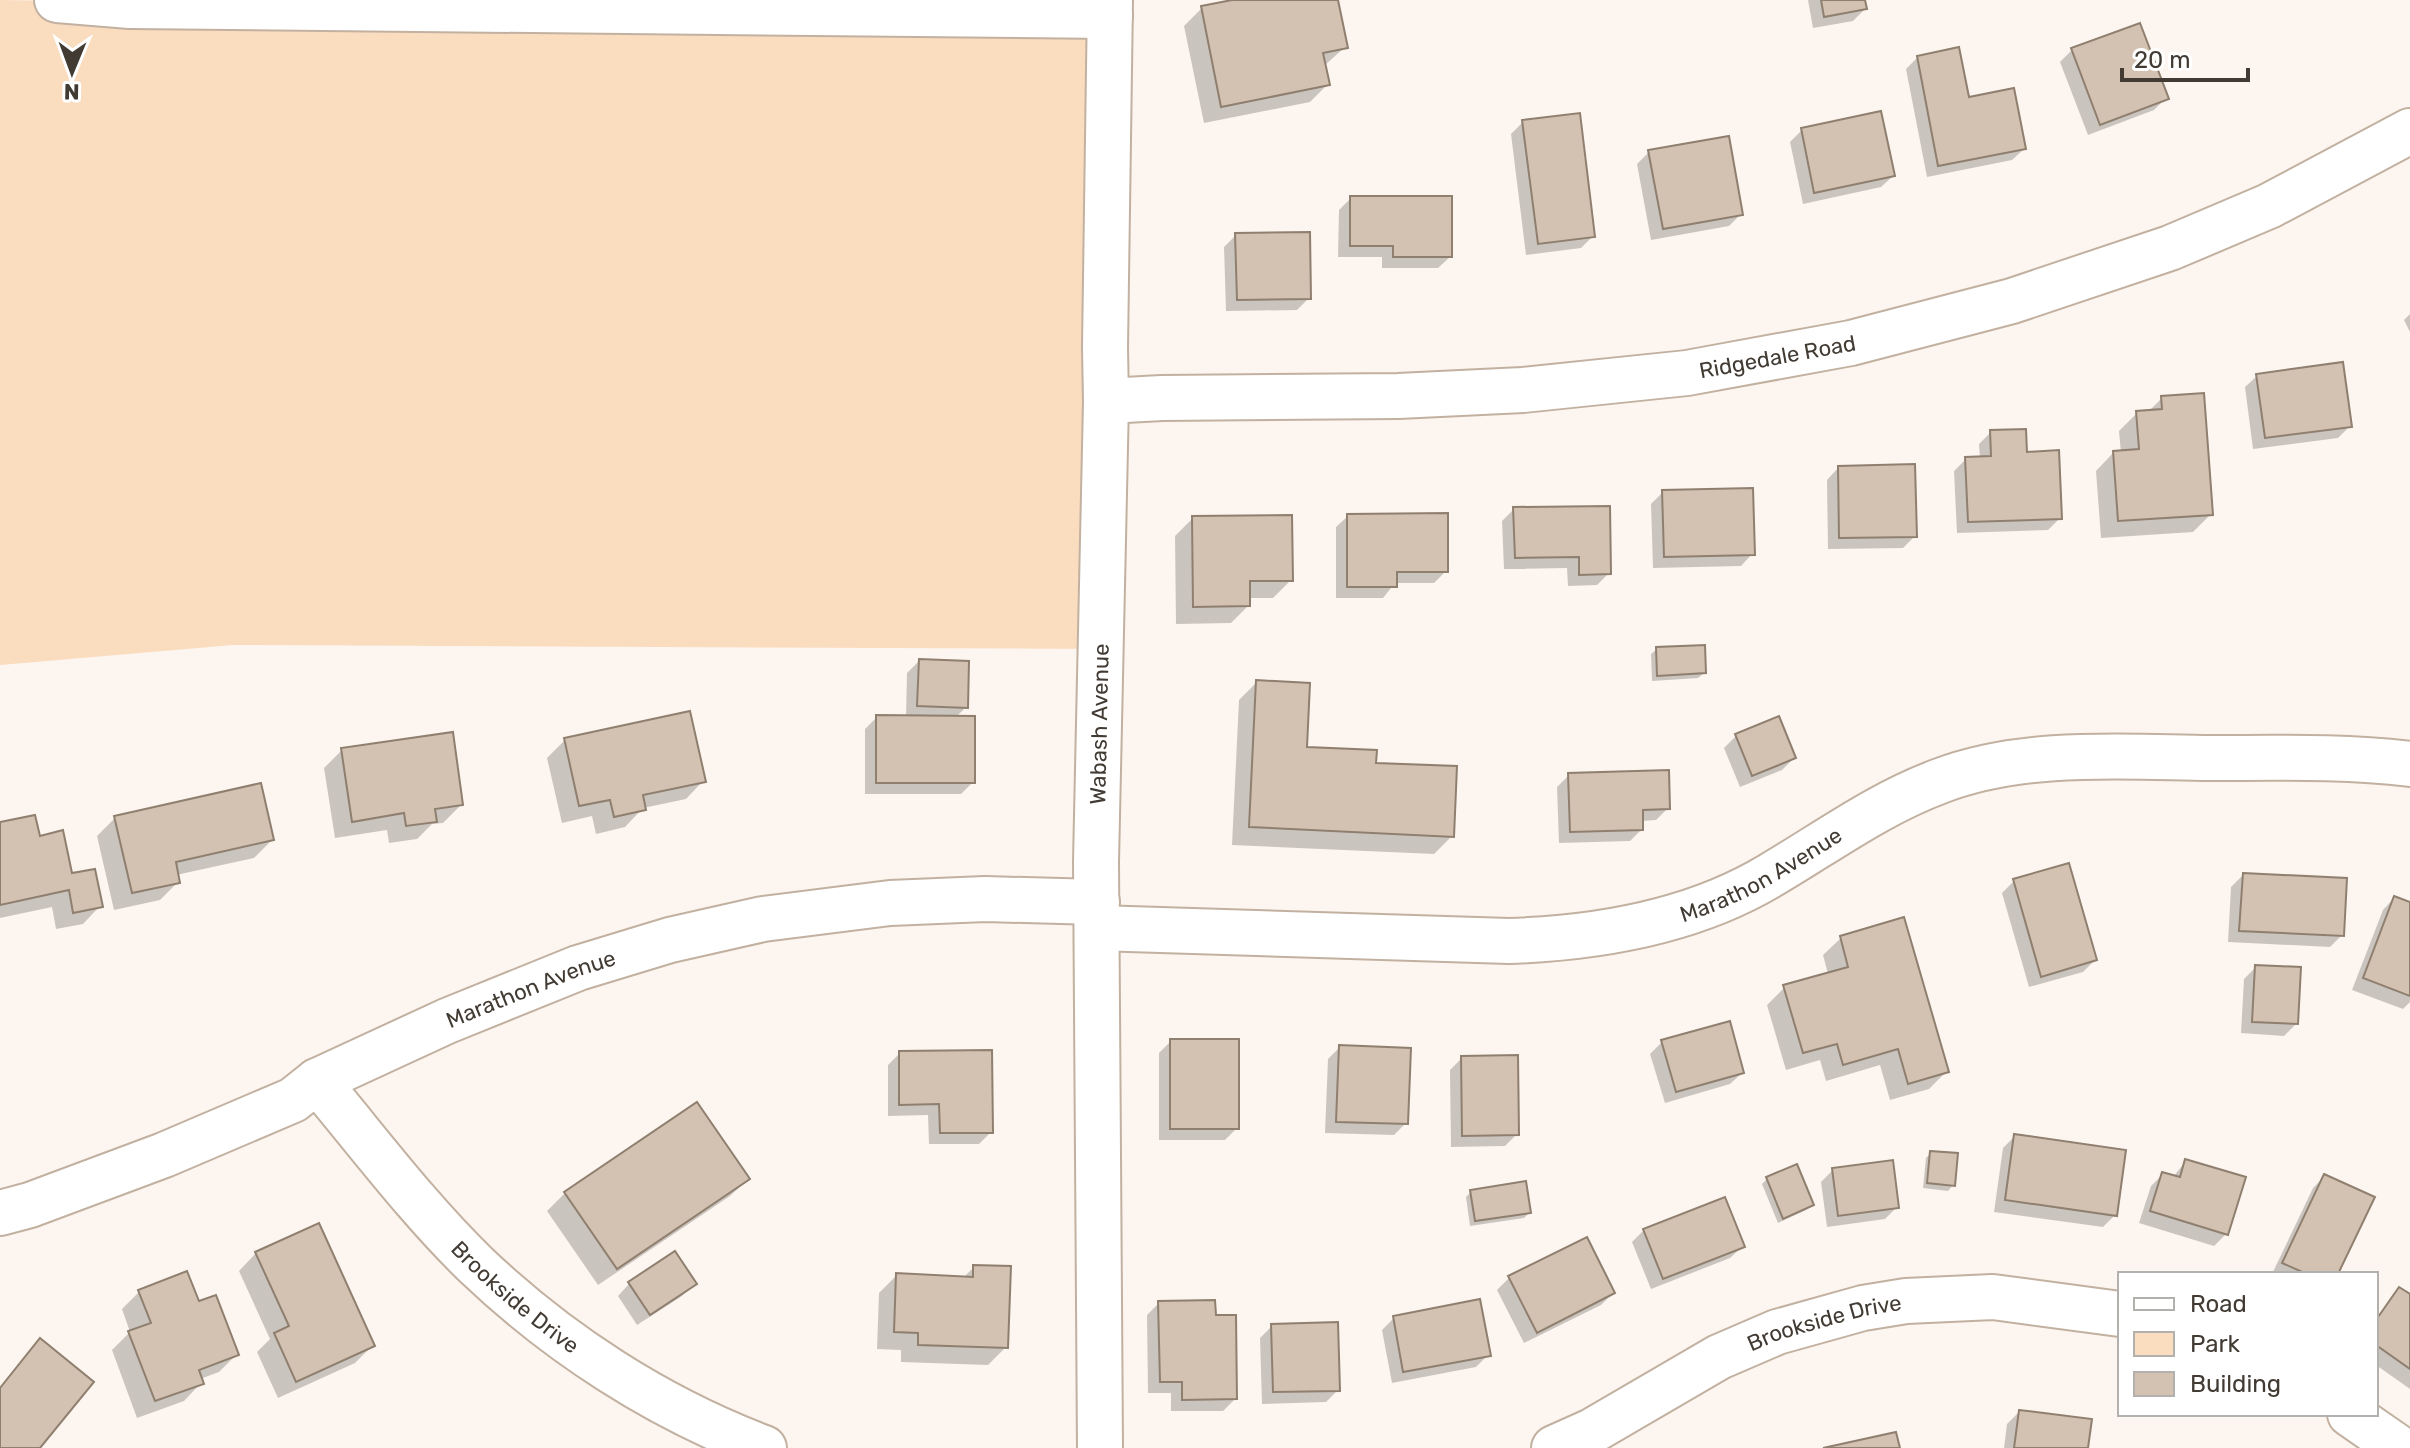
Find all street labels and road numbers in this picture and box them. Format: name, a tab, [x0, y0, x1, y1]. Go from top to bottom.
street label: Ridgedale Road	[1697, 329, 1858, 384]
street label: Wabash Avenue	[1084, 643, 1114, 805]
street label: Marathon Avenue	[1676, 821, 1847, 928]
street label: Marathon Avenue	[442, 944, 619, 1034]
street label: Brookside Drive	[446, 1235, 585, 1359]
street label: Brookside Drive	[1743, 1288, 1903, 1357]

